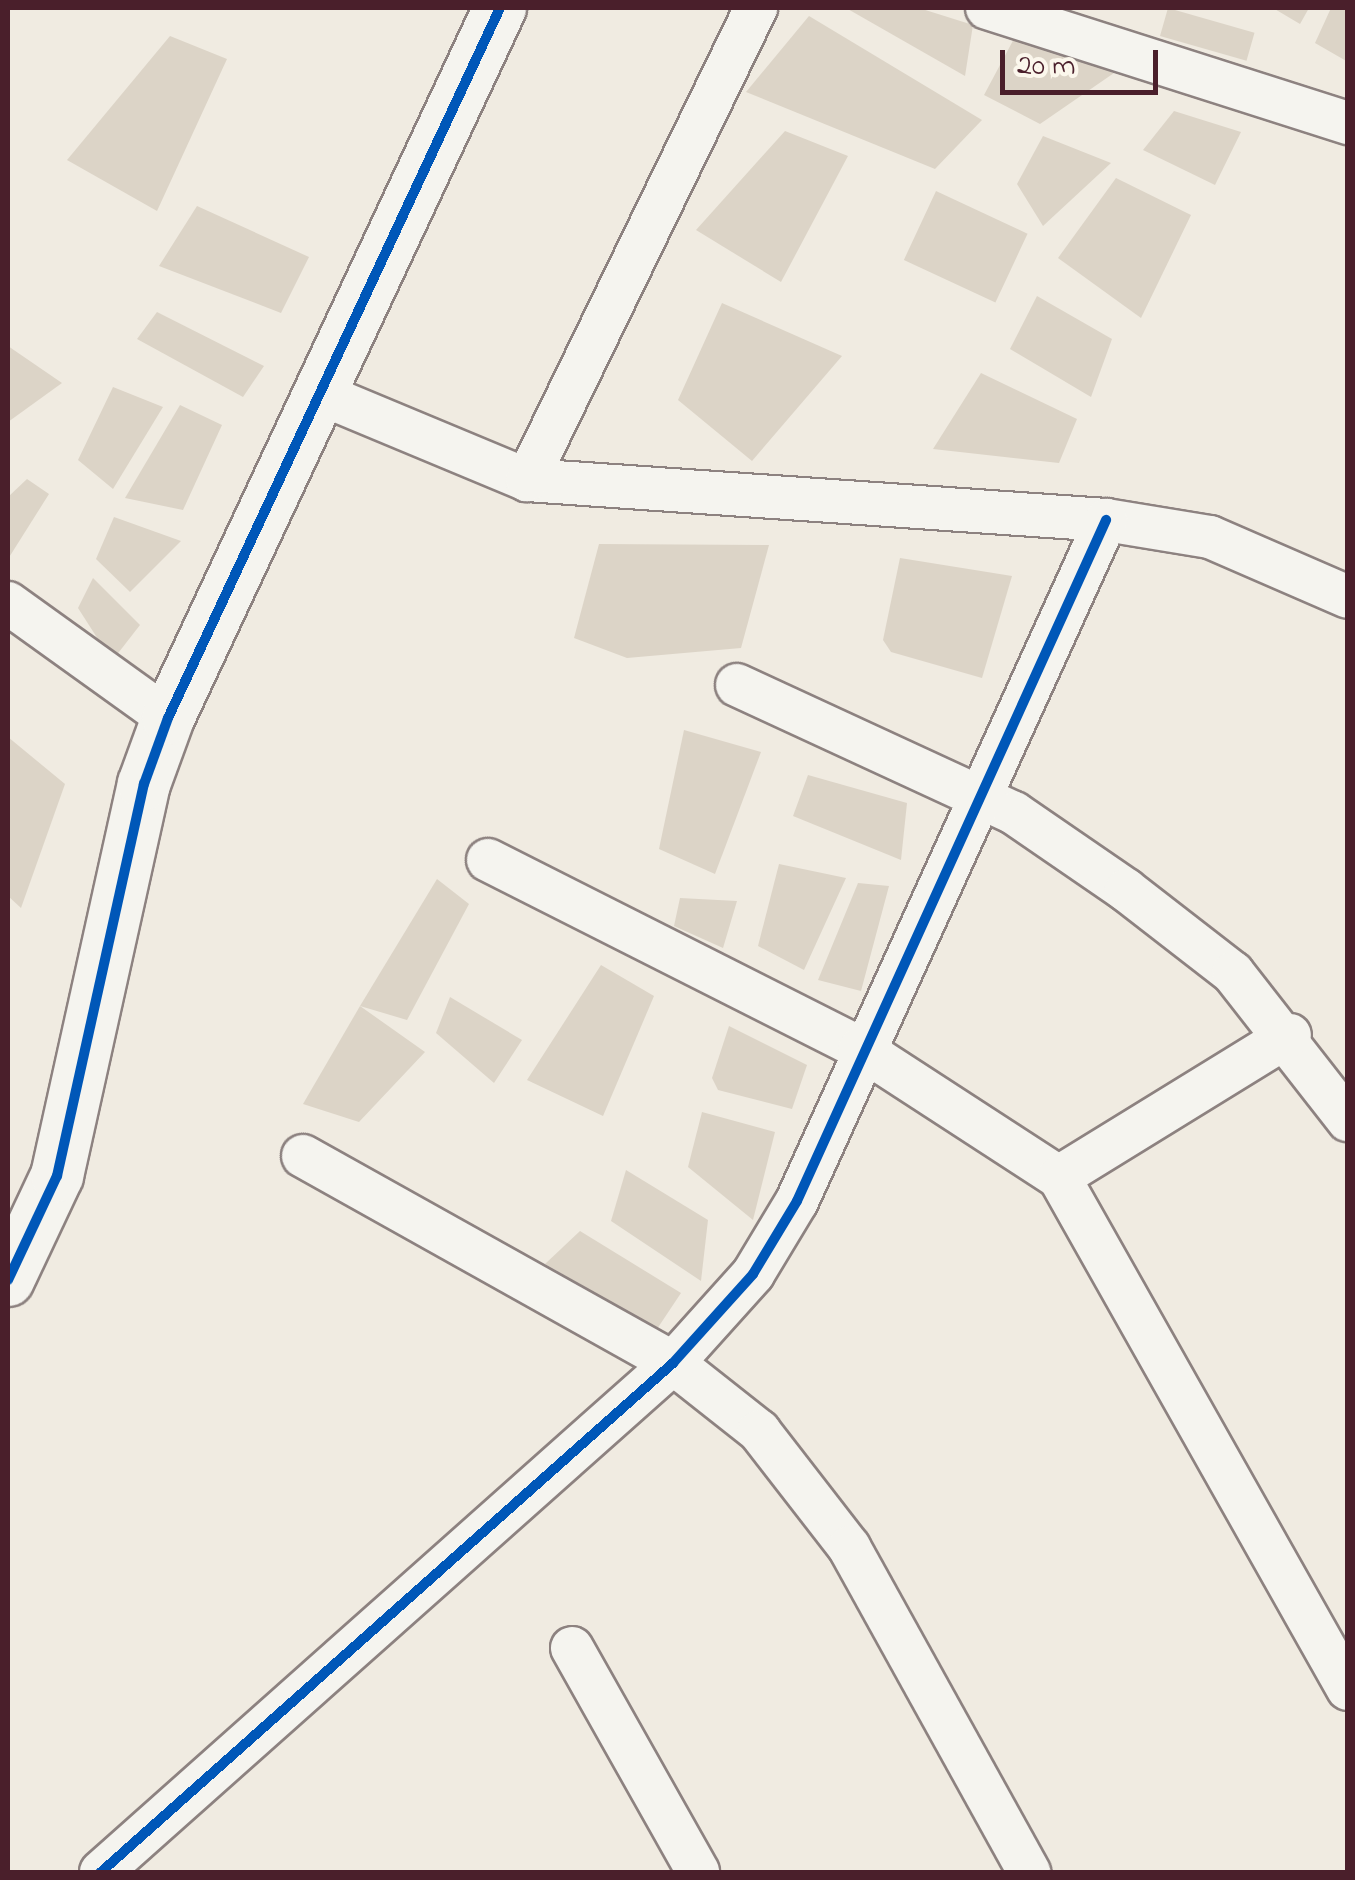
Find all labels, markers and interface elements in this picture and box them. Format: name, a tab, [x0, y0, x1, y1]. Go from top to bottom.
scale bar	[1005, 30, 1162, 92]
text: 20 m	[1017, 45, 1076, 89]

